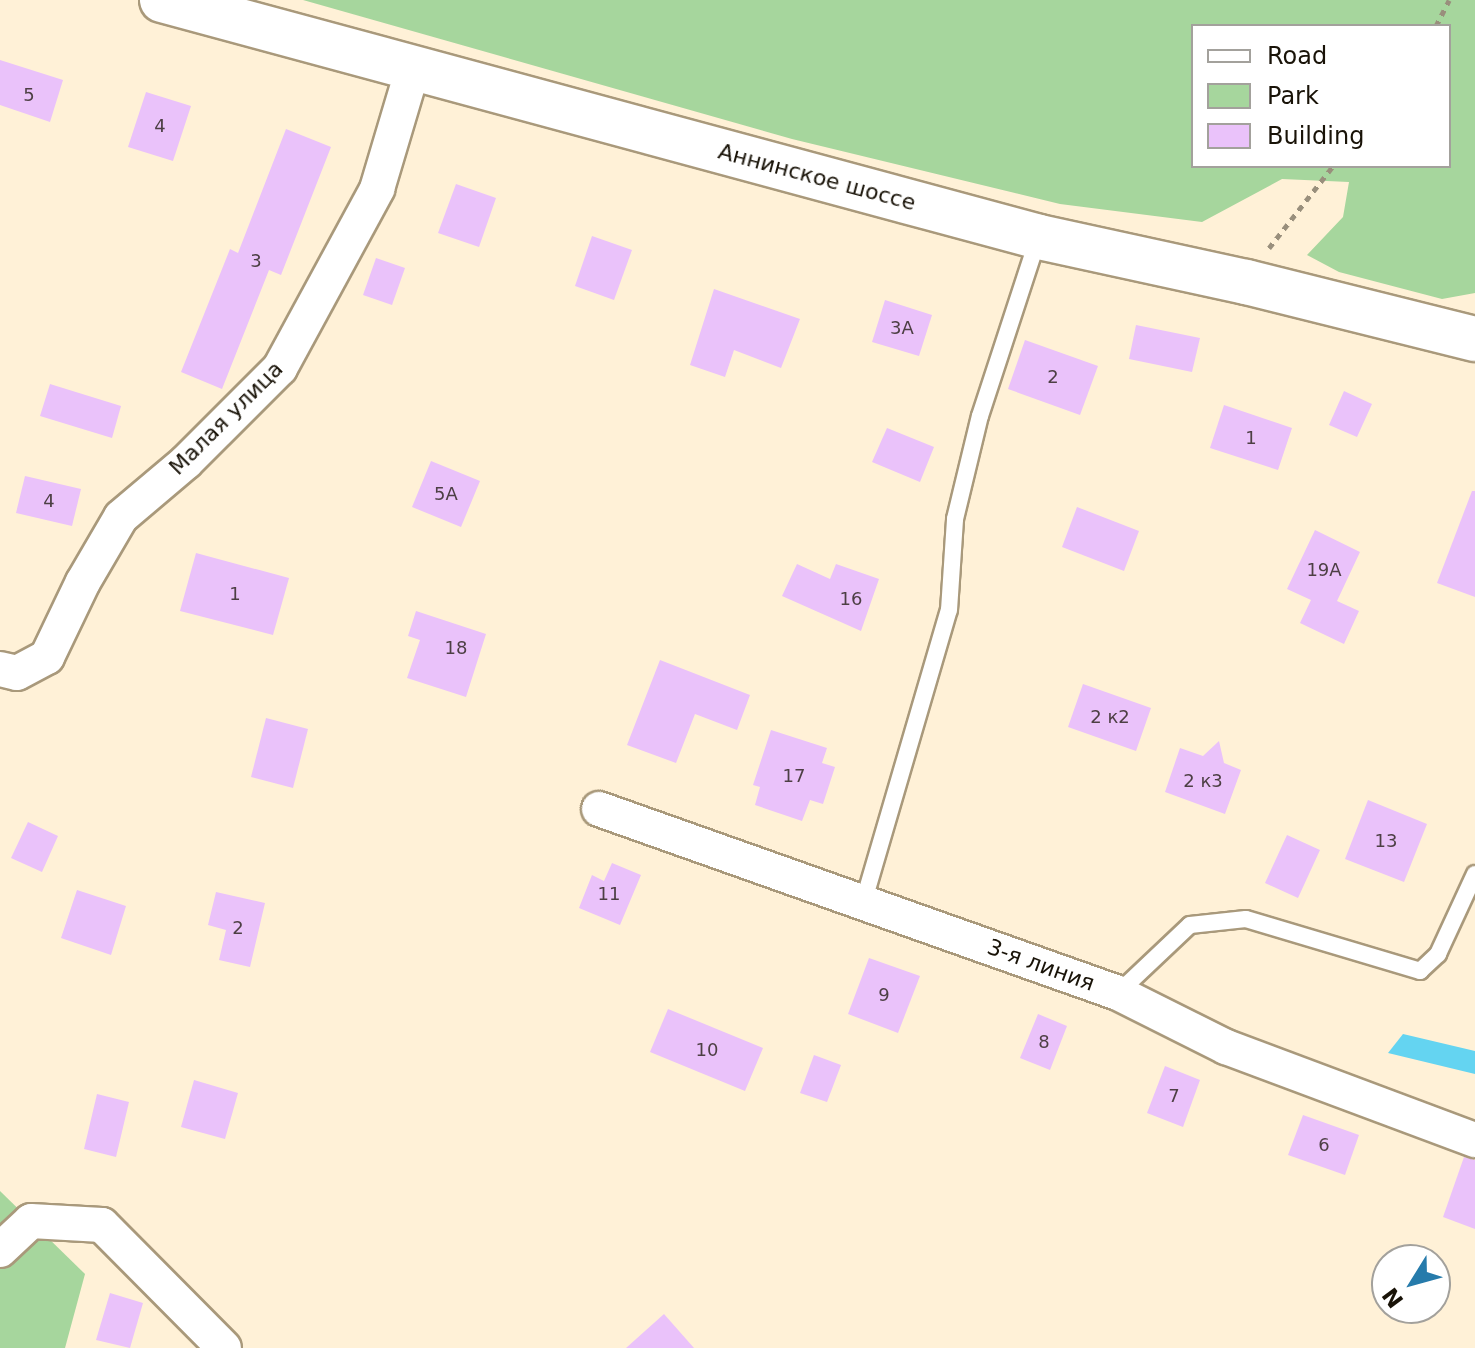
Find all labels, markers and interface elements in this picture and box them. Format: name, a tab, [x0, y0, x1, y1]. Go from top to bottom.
legend	[1191, 24, 1451, 168]
text: Road	[1267, 42, 1327, 70]
text: Park	[1267, 82, 1319, 110]
house number: 5	[23, 84, 35, 106]
house number: 4	[154, 115, 166, 137]
text: Building	[1267, 122, 1364, 150]
street label: Аннинское шоссе	[715, 138, 919, 216]
house number: 3	[250, 250, 262, 272]
house number: 3А	[890, 317, 914, 339]
street label: Малая улица	[164, 356, 288, 480]
house number: 2	[1047, 366, 1059, 388]
house number: 1	[1245, 427, 1257, 449]
house number: 5А	[434, 483, 458, 505]
house number: 4	[43, 490, 55, 512]
house number: 19А	[1306, 559, 1342, 581]
house number: 1	[229, 583, 241, 605]
house number: 16	[840, 588, 862, 610]
house number: 18	[445, 637, 467, 659]
house number: 2 к2	[1090, 706, 1130, 728]
house number: 17	[783, 765, 805, 787]
house number: 2 к3	[1183, 770, 1223, 792]
house number: 13	[1375, 830, 1397, 852]
house number: 11	[598, 883, 620, 905]
house number: 2	[232, 917, 244, 939]
street label: 3-я линия	[984, 933, 1098, 997]
house number: 9	[878, 984, 890, 1006]
house number: 8	[1038, 1031, 1050, 1053]
house number: 10	[696, 1039, 718, 1061]
house number: 7	[1168, 1085, 1180, 1107]
house number: 6	[1318, 1134, 1330, 1156]
north arrow	[1371, 1244, 1451, 1324]
text: N	[1378, 1283, 1409, 1312]

